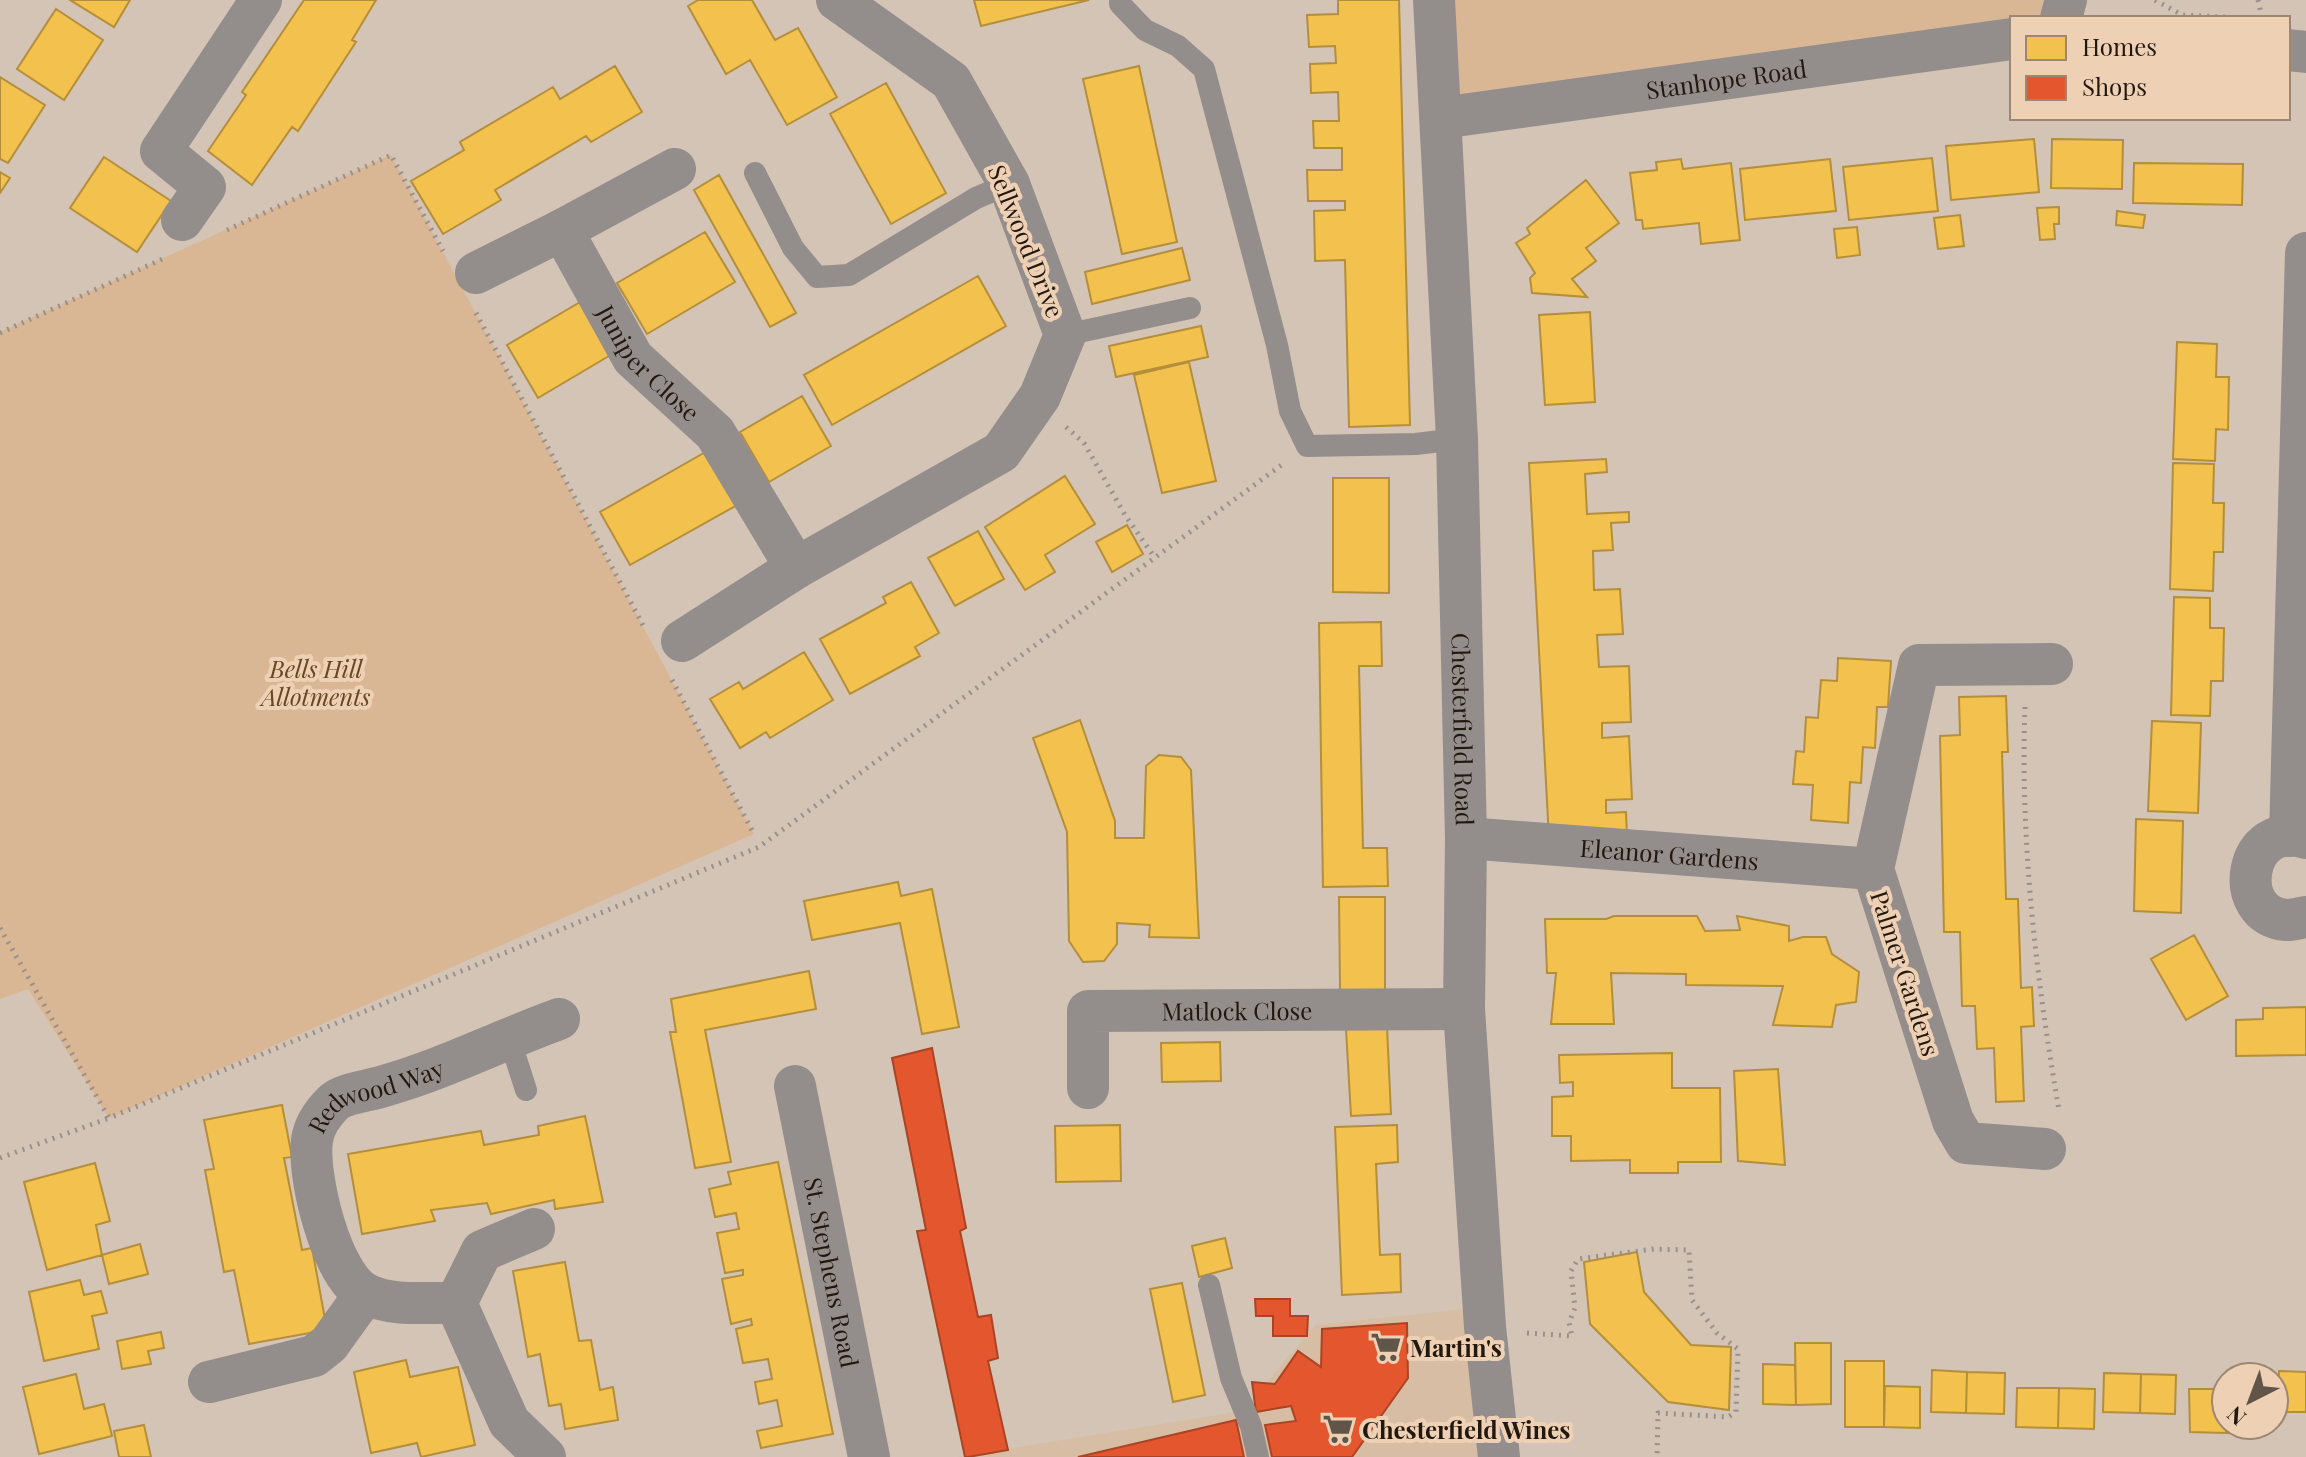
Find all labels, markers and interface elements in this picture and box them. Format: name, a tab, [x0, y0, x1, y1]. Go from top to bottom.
legend	[2010, 16, 2290, 120]
text: Homes	[2082, 30, 2157, 62]
street label: Stanhope Road	[1644, 52, 1809, 105]
text: Shops	[2082, 70, 2147, 102]
street label: Sellwood Drive	[982, 160, 1072, 322]
street label: Juniper Close	[590, 298, 707, 428]
street label: Chesterfield Road	[1445, 632, 1482, 826]
park label: Bells Hill Allotments	[258, 652, 371, 712]
street label: Eleanor Gardens	[1579, 831, 1760, 876]
street label: Palmer Gardens	[1864, 886, 1948, 1060]
street label: Matlock Close	[1162, 994, 1312, 1027]
street label: Redwood Way	[299, 1051, 448, 1138]
street label: St. Stephens Road	[798, 1175, 867, 1370]
supermarket icon: Martin's	[1369, 1330, 1403, 1364]
place label: Martin's	[1410, 1331, 1502, 1363]
north arrow	[2210, 1361, 2290, 1441]
text: N	[2220, 1400, 2252, 1433]
supermarket icon: Chesterfield Wines	[1321, 1412, 1355, 1446]
place label: Chesterfield Wines	[1362, 1413, 1570, 1445]

